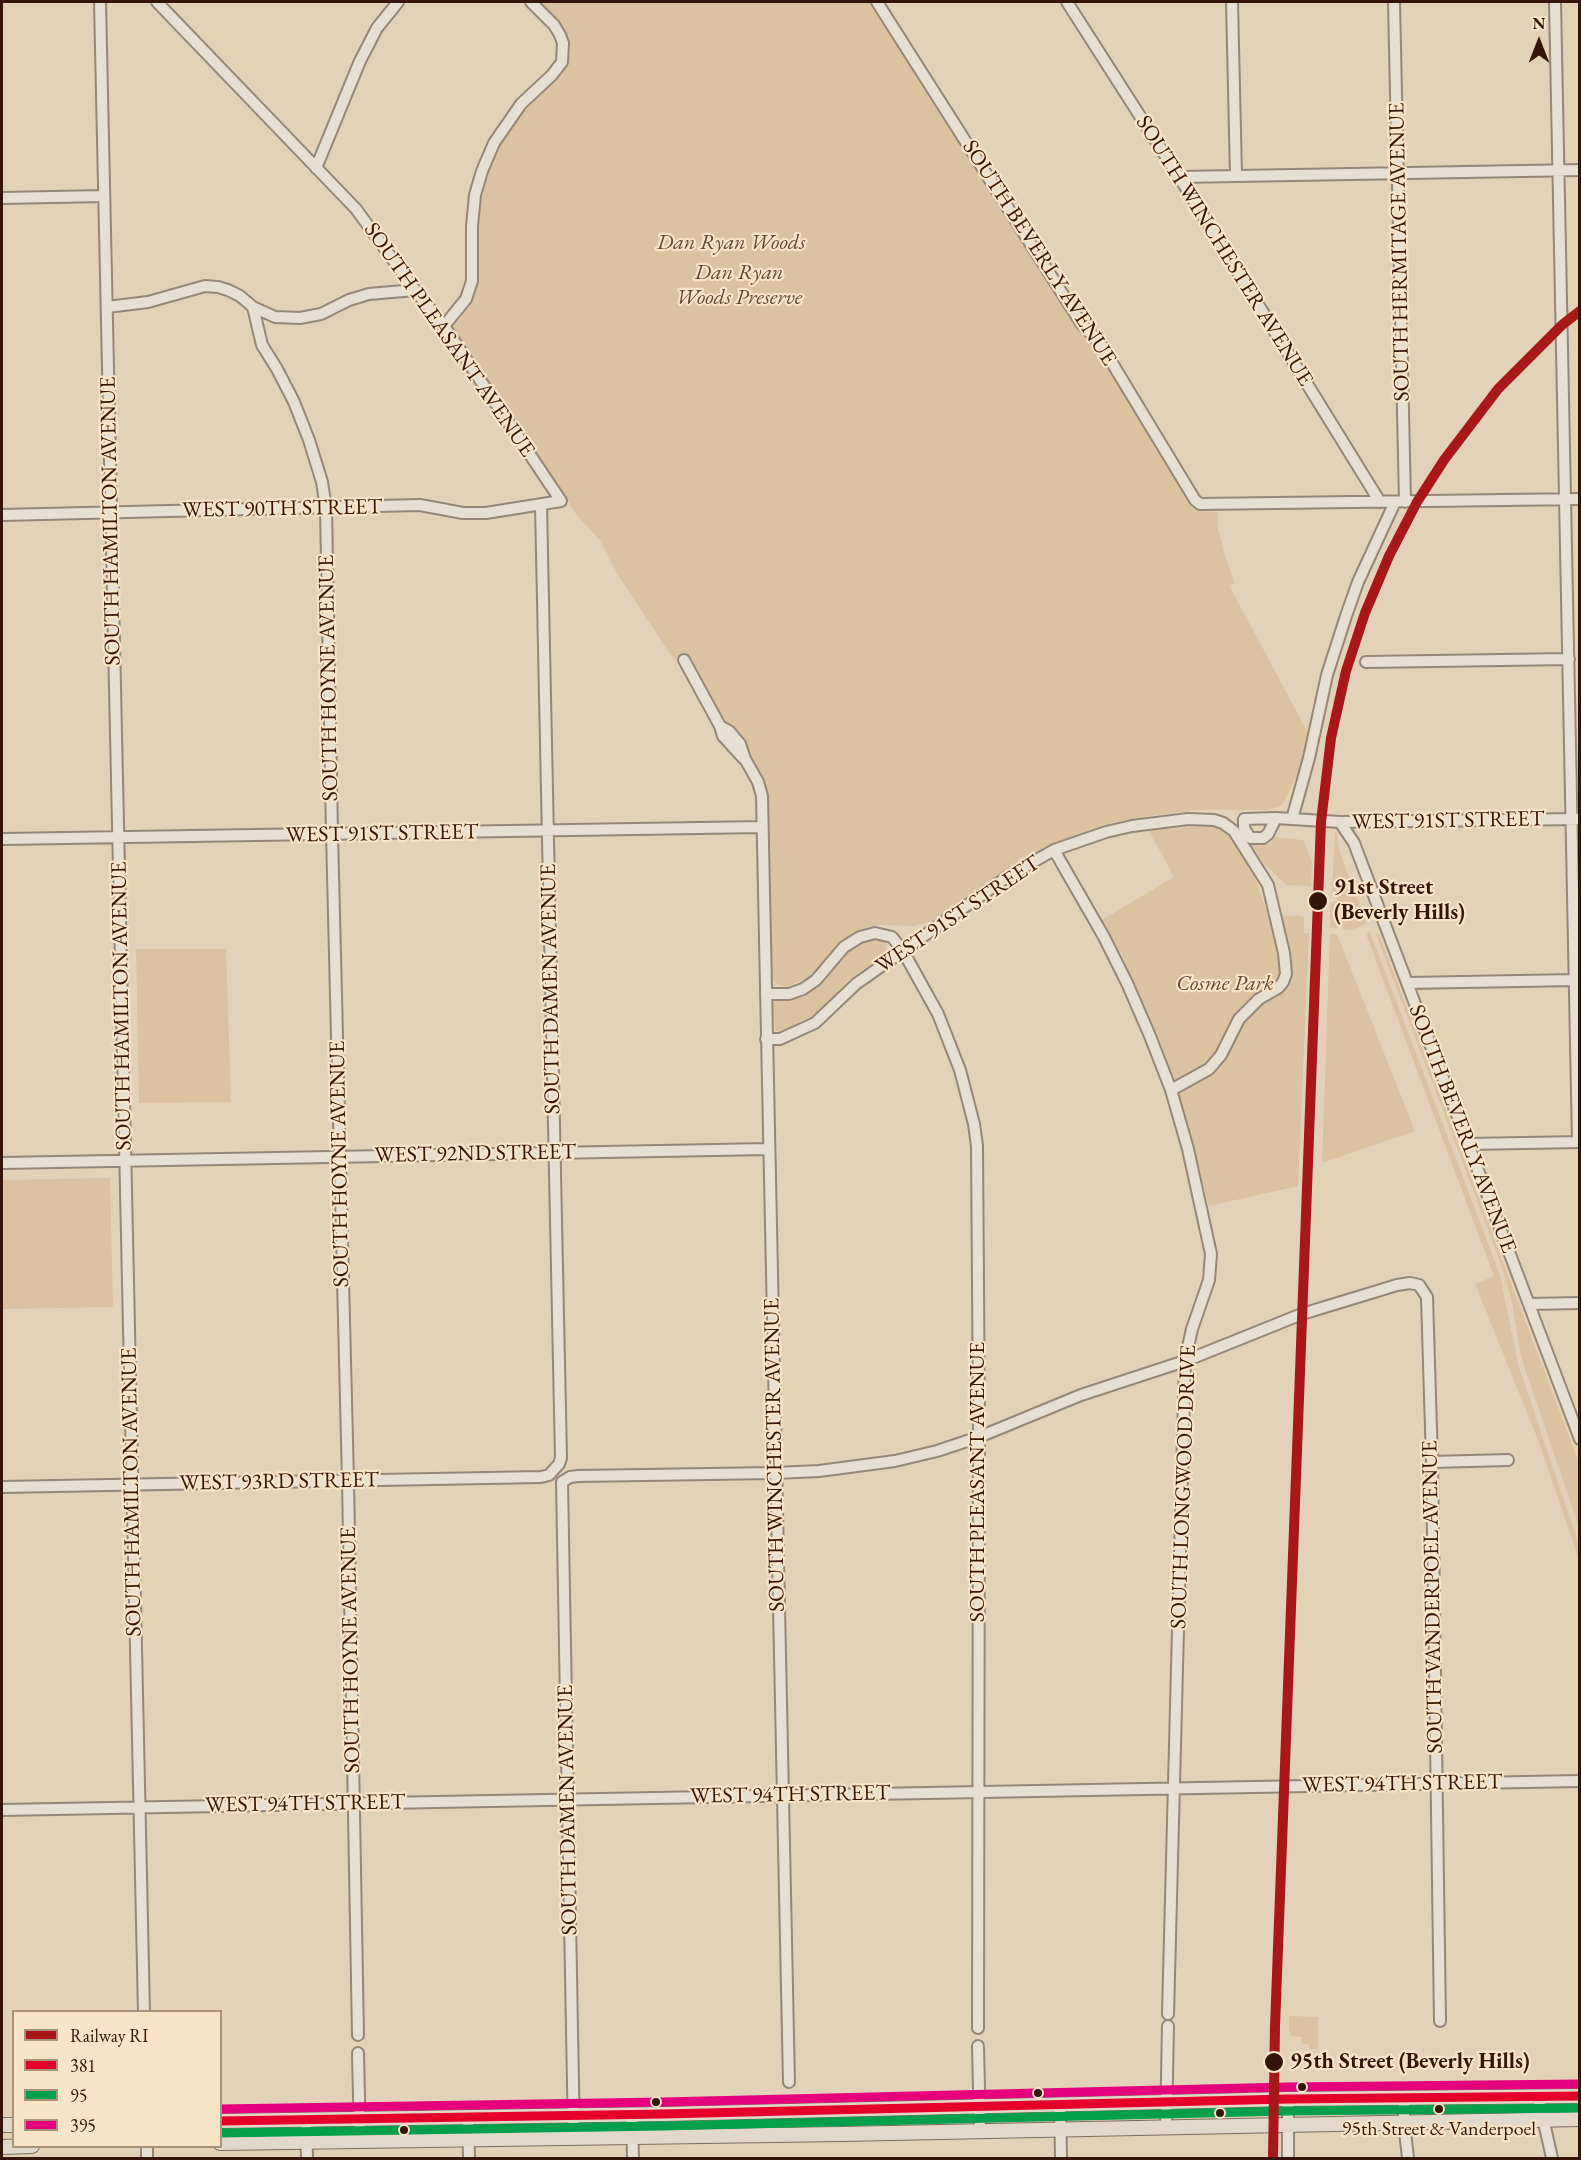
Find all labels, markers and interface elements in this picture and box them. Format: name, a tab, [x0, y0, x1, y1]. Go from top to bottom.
north arrow	[1509, 12, 1569, 72]
text: N	[1533, 13, 1545, 34]
street label: SOUTH HERMITAGE AVENUE	[1384, 102, 1416, 402]
street label: SOUTH WINCHESTER AVENUE	[1130, 111, 1318, 391]
street label: SOUTH BEVERLY AVENUE	[956, 135, 1122, 371]
street label: SOUTH PLEASANT AVENUE	[358, 218, 540, 462]
park label: Dan Ryan Woods	[657, 230, 805, 256]
park label: Dan Ryan Woods Preserve	[676, 260, 802, 312]
street label: SOUTH HAMILTON AVENUE	[95, 376, 127, 666]
street label: WEST 90TH STREET	[182, 494, 382, 524]
street label: SOUTH HOYNE AVENUE	[314, 554, 344, 802]
street label: WEST 91ST STREET	[1351, 806, 1545, 836]
street label: WEST 91ST STREET	[285, 819, 479, 849]
street label: WEST 91ST STREET	[871, 850, 1045, 980]
street label: SOUTH HAMILTON AVENUE	[106, 861, 138, 1151]
street label: SOUTH DAMEN AVENUE	[536, 863, 566, 1115]
place label: 91st Street (Beverly Hills)	[1334, 875, 1465, 926]
marker: 91st Street (Beverly Hills)	[1307, 890, 1329, 912]
park label: Cosme Park	[1176, 971, 1274, 997]
street label: SOUTH BEVERLY AVENUE	[1402, 1001, 1522, 1257]
street label: SOUTH HOYNE AVENUE	[325, 1040, 355, 1288]
street label: WEST 92ND STREET	[374, 1139, 576, 1169]
street label: SOUTH WINCHESTER AVENUE	[759, 1298, 791, 1612]
street label: SOUTH PLEASANT AVENUE	[965, 1342, 991, 1622]
street label: SOUTH LONGWOOD DRIVE	[1166, 1345, 1202, 1629]
street label: SOUTH HAMILTON AVENUE	[116, 1347, 148, 1637]
street label: SOUTH VANDERPOEL AVENUE	[1417, 1440, 1449, 1754]
street label: WEST 93RD STREET	[179, 1467, 379, 1497]
street label: SOUTH HOYNE AVENUE	[336, 1526, 366, 1774]
street label: SOUTH DAMEN AVENUE	[553, 1684, 583, 1936]
street label: WEST 94TH STREET	[1302, 1769, 1502, 1799]
street label: WEST 94TH STREET	[690, 1780, 890, 1810]
street label: WEST 94TH STREET	[205, 1789, 405, 1819]
legend	[12, 2010, 222, 2148]
text: Railway RI	[70, 2024, 148, 2047]
place label: 95th Street (Beverly Hills)	[1290, 2049, 1530, 2075]
marker: 95th Street (Beverly Hills)	[1263, 2051, 1285, 2073]
text: 381	[70, 2054, 96, 2077]
unlabelled marker	[1296, 2081, 1308, 2093]
text: 95	[70, 2084, 87, 2107]
unlabelled marker	[1032, 2087, 1044, 2099]
unlabelled marker	[650, 2096, 662, 2108]
marker: 95th Street & Vanderpoel	[1433, 2103, 1445, 2115]
unlabelled marker	[1214, 2107, 1226, 2119]
text: 395	[70, 2114, 96, 2137]
place label: 95th Street & Vanderpoel	[1342, 2118, 1536, 2142]
unlabelled marker	[398, 2124, 410, 2136]

